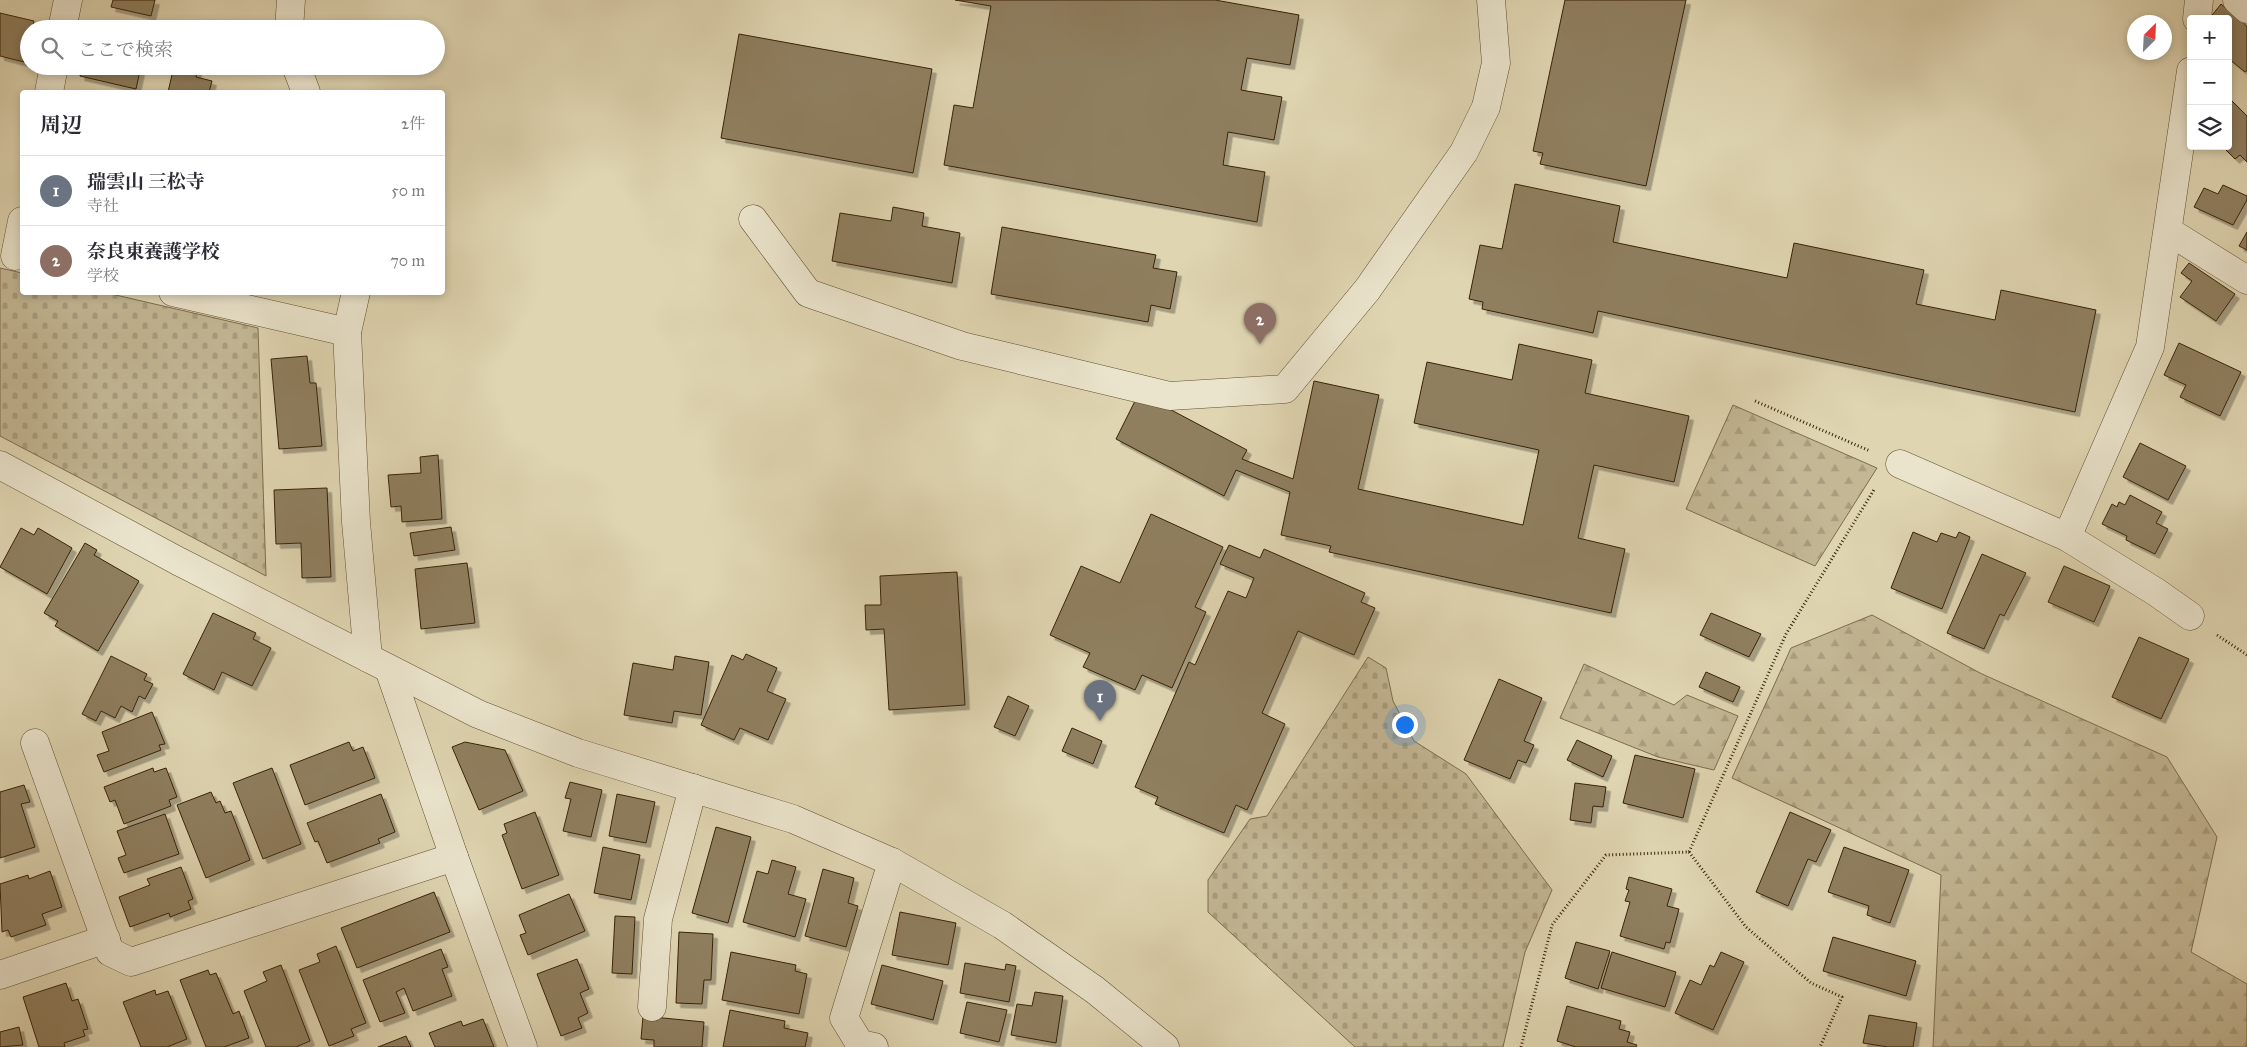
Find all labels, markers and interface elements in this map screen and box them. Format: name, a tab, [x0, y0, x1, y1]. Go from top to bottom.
north arrow	[2127, 15, 2172, 60]
map controls	[2187, 15, 2232, 150]
button: +	[2187, 15, 2232, 60]
search box	[20, 20, 445, 75]
icon: search	[38, 34, 66, 62]
text: ここで検索	[78, 38, 173, 61]
button: −	[2187, 60, 2232, 105]
button: layers	[2187, 105, 2232, 150]
text: 周辺	[40, 112, 82, 138]
text: 2件	[401, 114, 425, 133]
text: 瑞雲山 三松寺	[87, 170, 205, 193]
text: 1	[53, 181, 59, 200]
text: 50 m	[391, 181, 425, 200]
text: 寺社	[87, 196, 119, 215]
text: 奈良東養護学校	[87, 240, 220, 263]
text: 2	[52, 251, 60, 270]
text: 70 m	[390, 251, 425, 270]
text: 学校	[87, 266, 119, 285]
pin: 2	[1244, 303, 1276, 344]
pin: 1	[1084, 680, 1116, 721]
your location	[1392, 712, 1418, 738]

